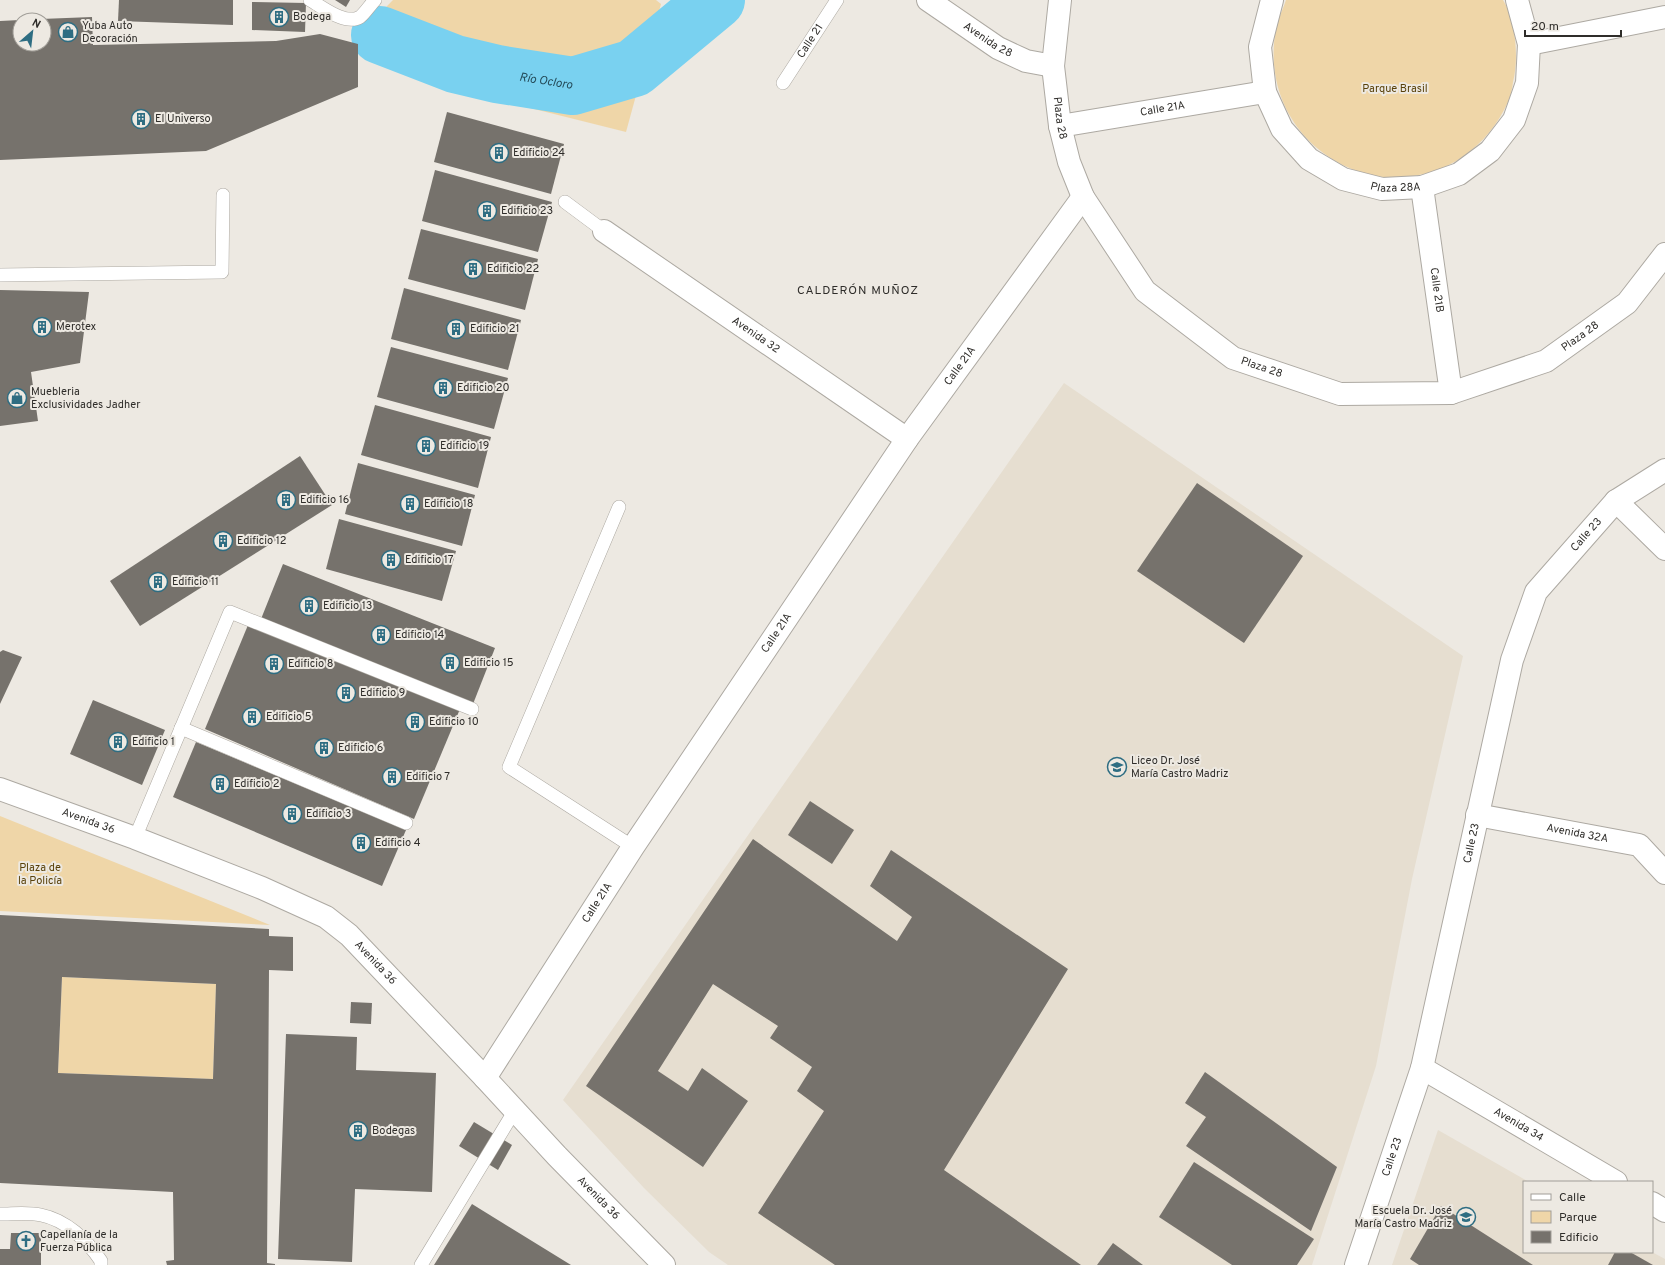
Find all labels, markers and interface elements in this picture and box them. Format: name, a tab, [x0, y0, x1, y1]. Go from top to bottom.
building icon: Bodega	[268, 6, 290, 28]
place label: Bodega	[293, 10, 331, 24]
north arrow	[12, 12, 52, 52]
scale bar	[1525, 12, 1621, 38]
text: N	[29, 16, 43, 32]
place label: Yuba Auto Decoración	[82, 19, 138, 46]
street label: Avenida 28	[961, 19, 1014, 61]
text: 20 m	[1531, 19, 1559, 35]
shop icon: Yuba Auto Decoración	[57, 21, 79, 43]
street label: Calle 21	[794, 21, 827, 61]
water label: Río Ocloro	[518, 70, 574, 94]
park label: Parque Brasil	[1362, 82, 1428, 96]
street label: Plaza 28	[1050, 96, 1070, 141]
street label: Calle 21A	[1139, 98, 1186, 120]
building icon: El Universo	[130, 108, 152, 130]
place label: El Universo	[155, 112, 211, 126]
building icon: Edificio 24	[488, 142, 510, 164]
place label: Edificio 24	[513, 146, 565, 160]
street label: Plaza 28A	[1369, 179, 1421, 196]
building icon: Edificio 23	[476, 200, 498, 222]
place label: Edificio 23	[501, 204, 553, 218]
building icon: Edificio 22	[462, 258, 484, 280]
place label: Edificio 22	[487, 262, 539, 276]
street label: Calle 21B	[1426, 267, 1447, 313]
district label: CALDERÓN MUÑOZ	[797, 283, 919, 299]
street label: Avenida 32	[729, 314, 782, 357]
building icon: Merotex	[31, 316, 53, 338]
building icon: Edificio 21	[445, 318, 467, 340]
street label: Plaza 28	[1559, 318, 1602, 355]
place label: Merotex	[56, 320, 97, 334]
place label: Edificio 21	[470, 322, 520, 336]
street label: Calle 21A	[941, 344, 979, 388]
street label: Plaza 28	[1239, 354, 1284, 381]
building icon: Edificio 20	[432, 377, 454, 399]
place label: Edificio 20	[457, 381, 509, 395]
place label: Muebleria Exclusividades Jadher	[31, 385, 141, 412]
shop icon: Muebleria Exclusividades Jadher	[6, 387, 28, 409]
building icon: Edificio 19	[415, 435, 437, 457]
place label: Edificio 19	[440, 439, 489, 453]
building icon: Edificio 16	[275, 489, 297, 511]
place label: Edificio 16	[300, 493, 349, 507]
building icon: Edificio 18	[399, 493, 421, 515]
place label: Edificio 18	[424, 497, 473, 511]
street label: Calle 23	[1568, 515, 1605, 555]
building icon: Edificio 12	[212, 530, 234, 552]
place label: Edificio 12	[237, 534, 287, 548]
building icon: Edificio 17	[380, 549, 402, 571]
place label: Edificio 17	[405, 553, 454, 567]
building icon: Edificio 11	[147, 571, 169, 593]
place label: Edificio 11	[172, 575, 219, 589]
building icon: Edificio 13	[298, 595, 320, 617]
place label: Edificio 13	[323, 599, 372, 613]
street label: Calle 21A	[758, 610, 795, 656]
building icon: Edificio 14	[370, 624, 392, 646]
place label: Edificio 14	[395, 628, 445, 642]
building icon: Edificio 15	[439, 652, 461, 674]
building icon: Edificio 8	[263, 653, 285, 675]
place label: Edificio 15	[464, 656, 514, 670]
place label: Edificio 8	[288, 657, 333, 671]
building icon: Edificio 9	[335, 682, 357, 704]
place label: Edificio 9	[360, 686, 405, 700]
building icon: Edificio 5	[241, 706, 263, 728]
place label: Edificio 5	[266, 710, 312, 724]
building icon: Edificio 10	[404, 711, 426, 733]
place label: Edificio 10	[429, 715, 479, 729]
building icon: Edificio 1	[107, 731, 129, 753]
place label: Edificio 1	[132, 735, 175, 749]
building icon: Edificio 6	[313, 737, 335, 759]
place label: Edificio 6	[338, 741, 383, 755]
place label: Liceo Dr. José María Castro Madriz	[1131, 754, 1229, 781]
school or university icon: Liceo Dr. José María Castro Madriz	[1106, 756, 1128, 778]
building icon: Edificio 7	[381, 766, 403, 788]
place label: Edificio 7	[406, 770, 450, 784]
building icon: Edificio 2	[209, 773, 231, 795]
place label: Edificio 2	[234, 777, 279, 791]
building icon: Edificio 3	[281, 803, 303, 825]
street label: Avenida 36	[60, 805, 117, 837]
place label: Edificio 3	[306, 807, 351, 821]
street label: Avenida 32A	[1545, 821, 1609, 846]
street label: Calle 23	[1460, 822, 1483, 864]
building icon: Edificio 4	[350, 832, 372, 854]
place label: Edificio 4	[375, 836, 421, 850]
park label: Plaza de la Policía	[18, 861, 62, 888]
street label: Calle 21A	[579, 880, 615, 926]
street label: Avenida 36	[351, 938, 400, 988]
street label: Avenida 34	[1491, 1105, 1546, 1145]
building icon: Bodegas	[347, 1120, 369, 1142]
place label: Bodegas	[372, 1124, 415, 1138]
street label: Calle 23	[1379, 1135, 1405, 1178]
street label: Avenida 36	[574, 1173, 623, 1223]
legend	[1523, 1181, 1653, 1253]
text: Calle	[1559, 1190, 1586, 1206]
place label: Escuela Dr. José María Castro Madriz	[1354, 1204, 1452, 1231]
school or university icon: Escuela Dr. José María Castro Madriz	[1455, 1206, 1477, 1228]
text: Parque	[1559, 1210, 1597, 1226]
place label: Capellanía de la Fuerza Pública	[40, 1228, 118, 1255]
church icon: Capellanía de la Fuerza Pública	[15, 1230, 37, 1252]
text: Edificio	[1559, 1230, 1599, 1246]

